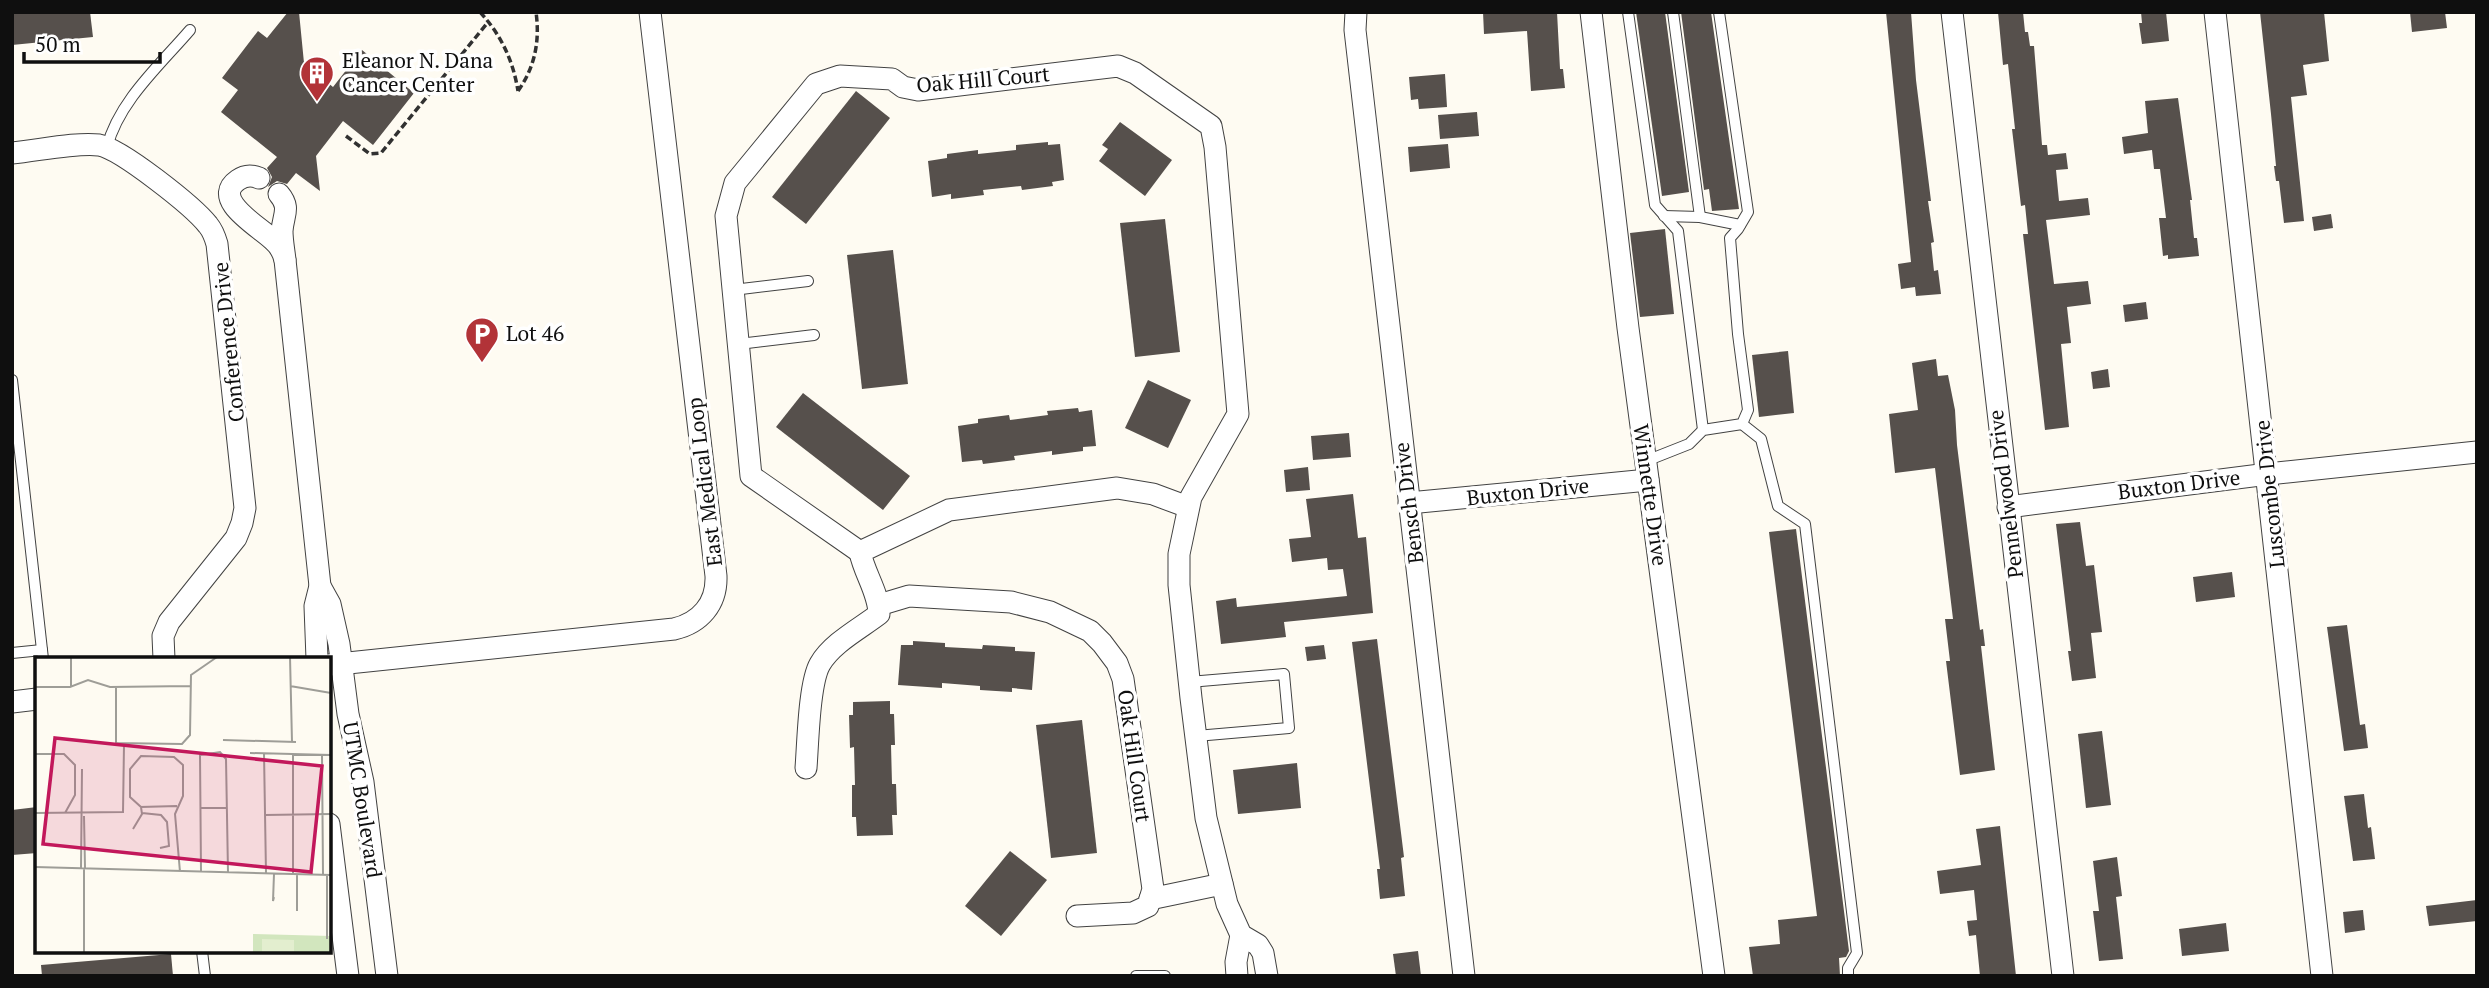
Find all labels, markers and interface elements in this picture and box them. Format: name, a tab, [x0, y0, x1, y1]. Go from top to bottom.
scale bar	[24, 21, 161, 65]
text: 50 m	[35, 30, 81, 58]
place label: Eleanor N. Dana Cancer Center	[342, 46, 493, 98]
building icon: Eleanor N. Dana Cancer Center	[298, 54, 336, 103]
street label: Oak Hill Court	[915, 59, 1051, 99]
street label: Conference Drive	[206, 261, 250, 423]
parking icon: Lot 46	[463, 315, 501, 364]
place label: Lot 46	[506, 319, 564, 347]
street label: East Medical Loop	[680, 396, 728, 568]
street label: Pennelwood Drive	[1981, 408, 2029, 580]
street label: Luscombe Drive	[2247, 419, 2291, 570]
street label: Winnette Drive	[1627, 422, 1675, 567]
street label: Bensch Drive	[1387, 441, 1429, 566]
street label: Buxton Drive	[2116, 463, 2242, 505]
street label: Buxton Drive	[1465, 471, 1590, 511]
inset map	[35, 657, 331, 953]
street label: Oak Hill Court	[1112, 688, 1158, 824]
street label: UTMC Boulevard	[337, 720, 389, 880]

